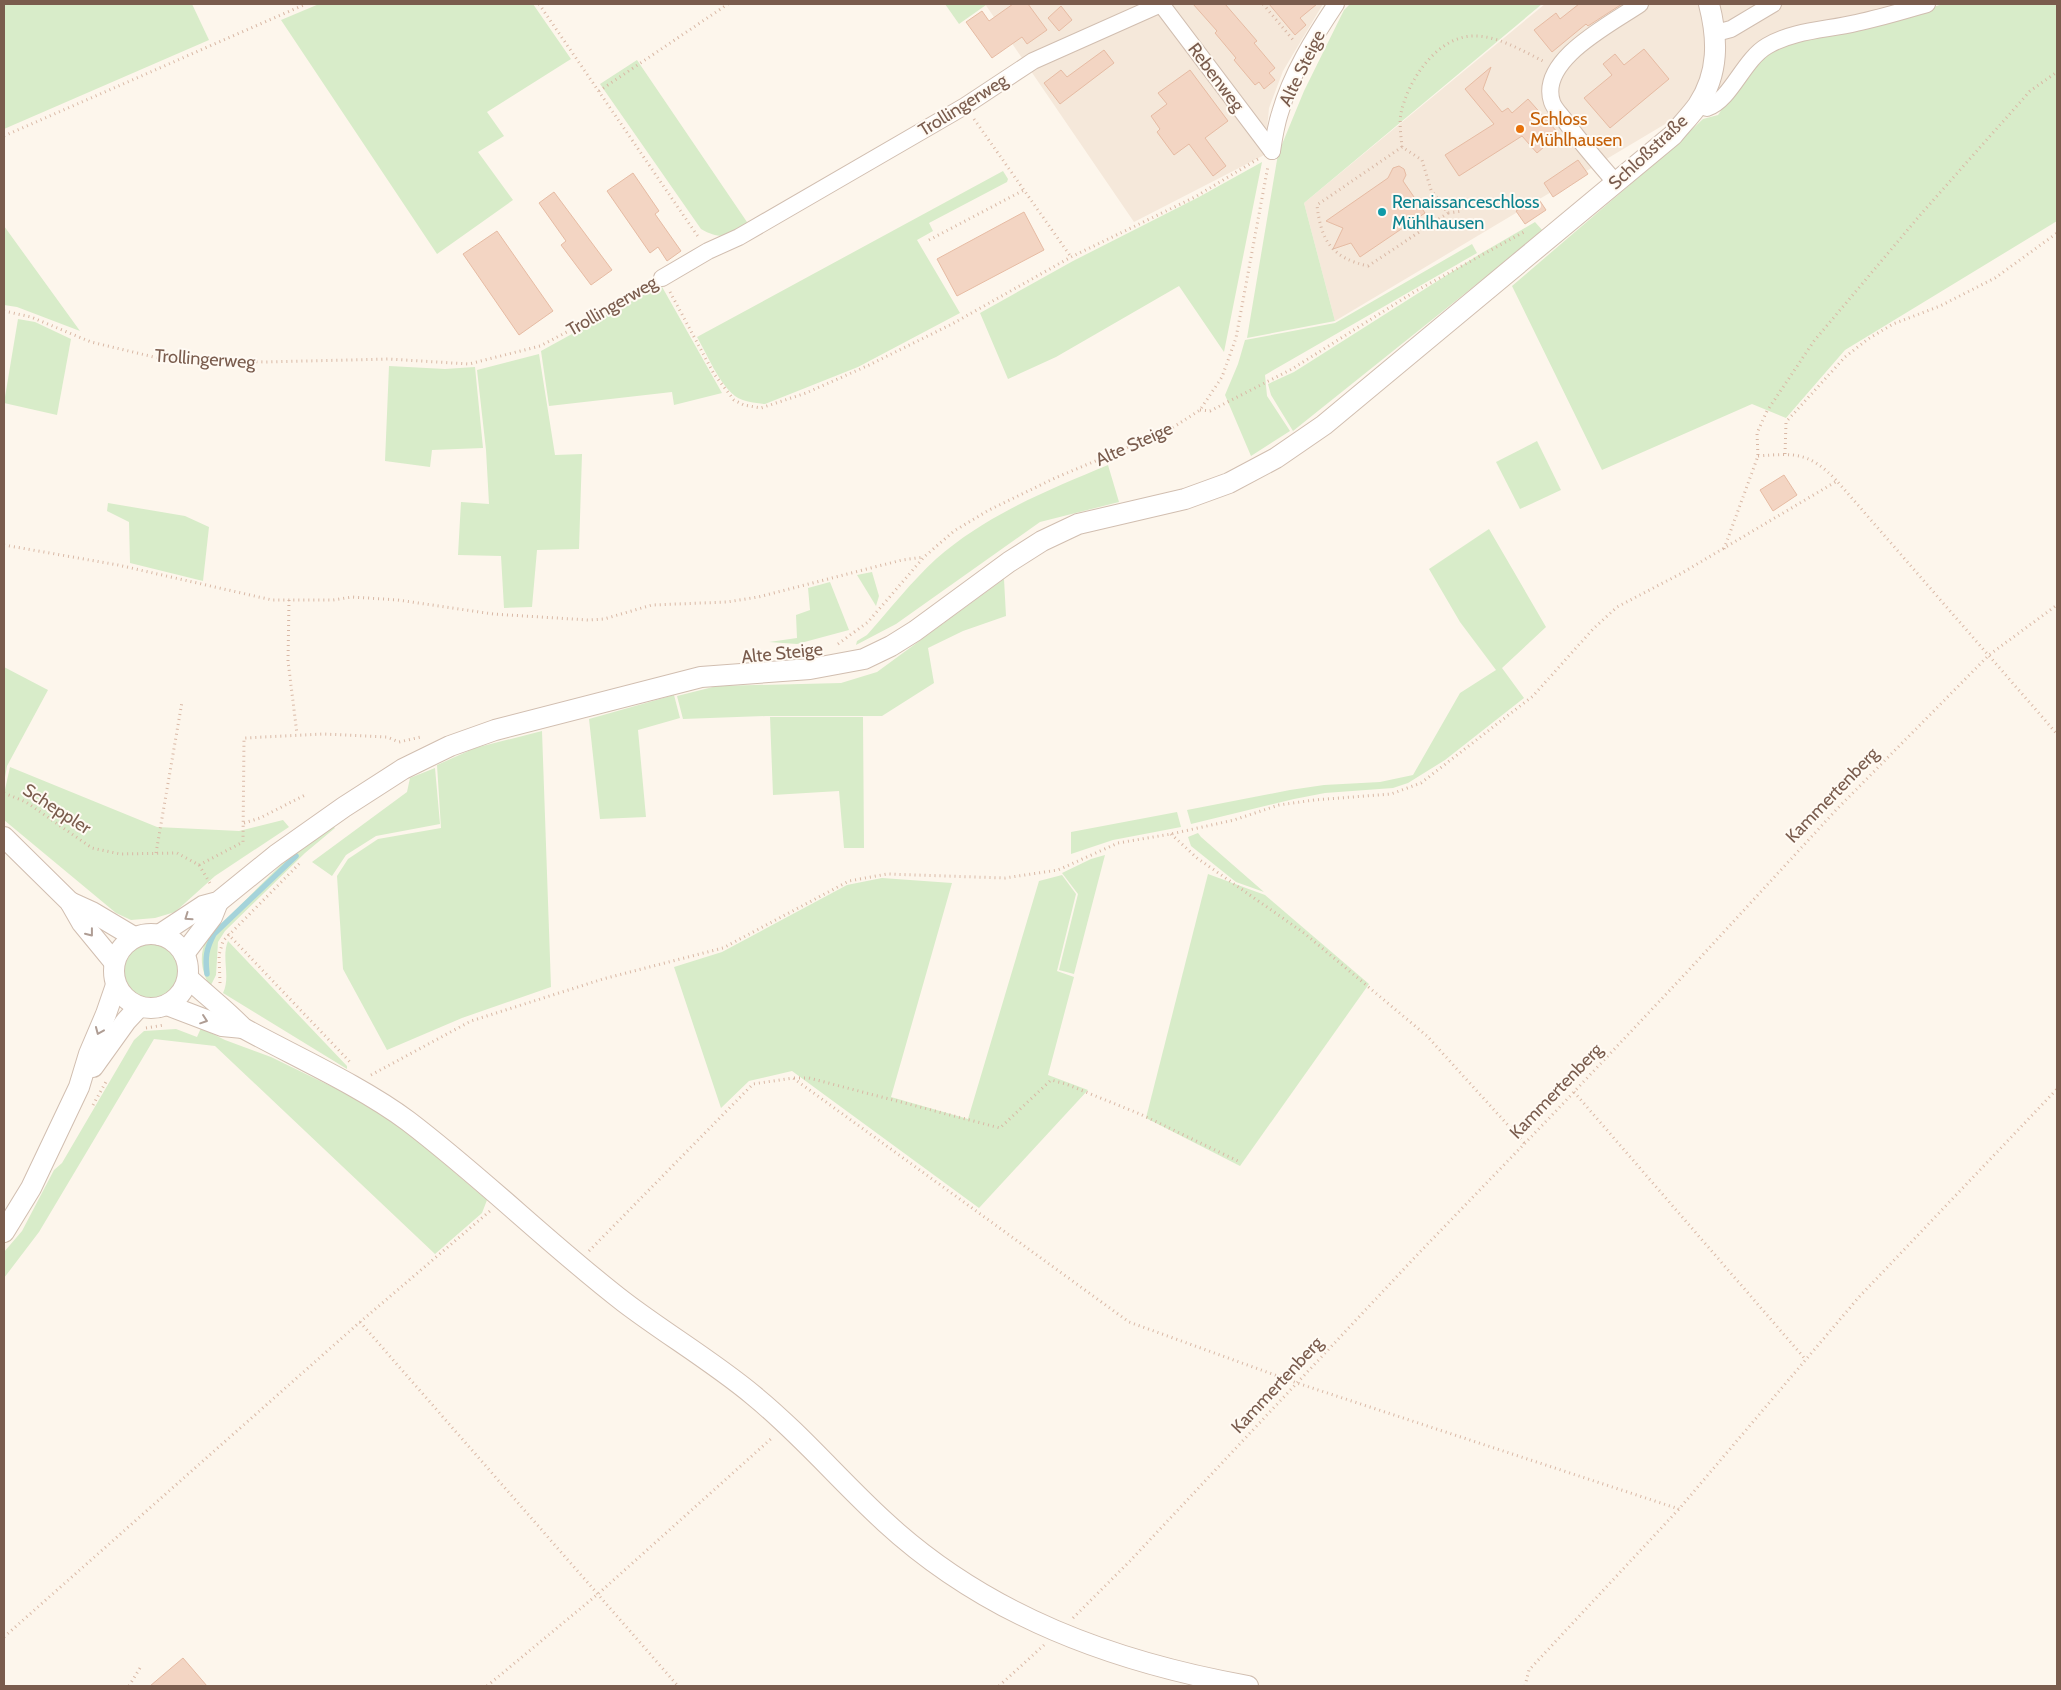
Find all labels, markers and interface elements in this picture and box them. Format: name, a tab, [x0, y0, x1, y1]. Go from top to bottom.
street label: Alte Steige	[1274, 26, 1330, 110]
street label: Rebenweg	[1183, 38, 1249, 116]
street label: Trollingerweg	[914, 68, 1012, 141]
place label: Schloss Mühlhausen	[1530, 108, 1622, 151]
street label: Schloßstraße	[1604, 110, 1692, 194]
marker: Schloss Mühlhausen	[1514, 123, 1526, 135]
place label: Renaissanceschloss Mühlhausen	[1392, 191, 1539, 234]
marker: Renaissanceschloss Mühlhausen	[1376, 206, 1388, 218]
street label: Trollingerweg	[563, 271, 662, 341]
street label: Trollingerweg	[154, 345, 257, 374]
street label: Alte Steige	[1092, 417, 1176, 471]
street label: Alte Steige	[740, 638, 824, 668]
street label: Kammertenberg	[1781, 742, 1884, 847]
street label: Scheppler	[19, 779, 95, 839]
one-way arrow	[184, 911, 194, 920]
one-way arrow	[85, 927, 93, 936]
one-way arrow	[200, 1014, 208, 1024]
one-way arrow	[95, 1026, 106, 1035]
street label: Kammertenberg	[1505, 1038, 1608, 1143]
street label: Kammertenberg	[1227, 1331, 1328, 1438]

